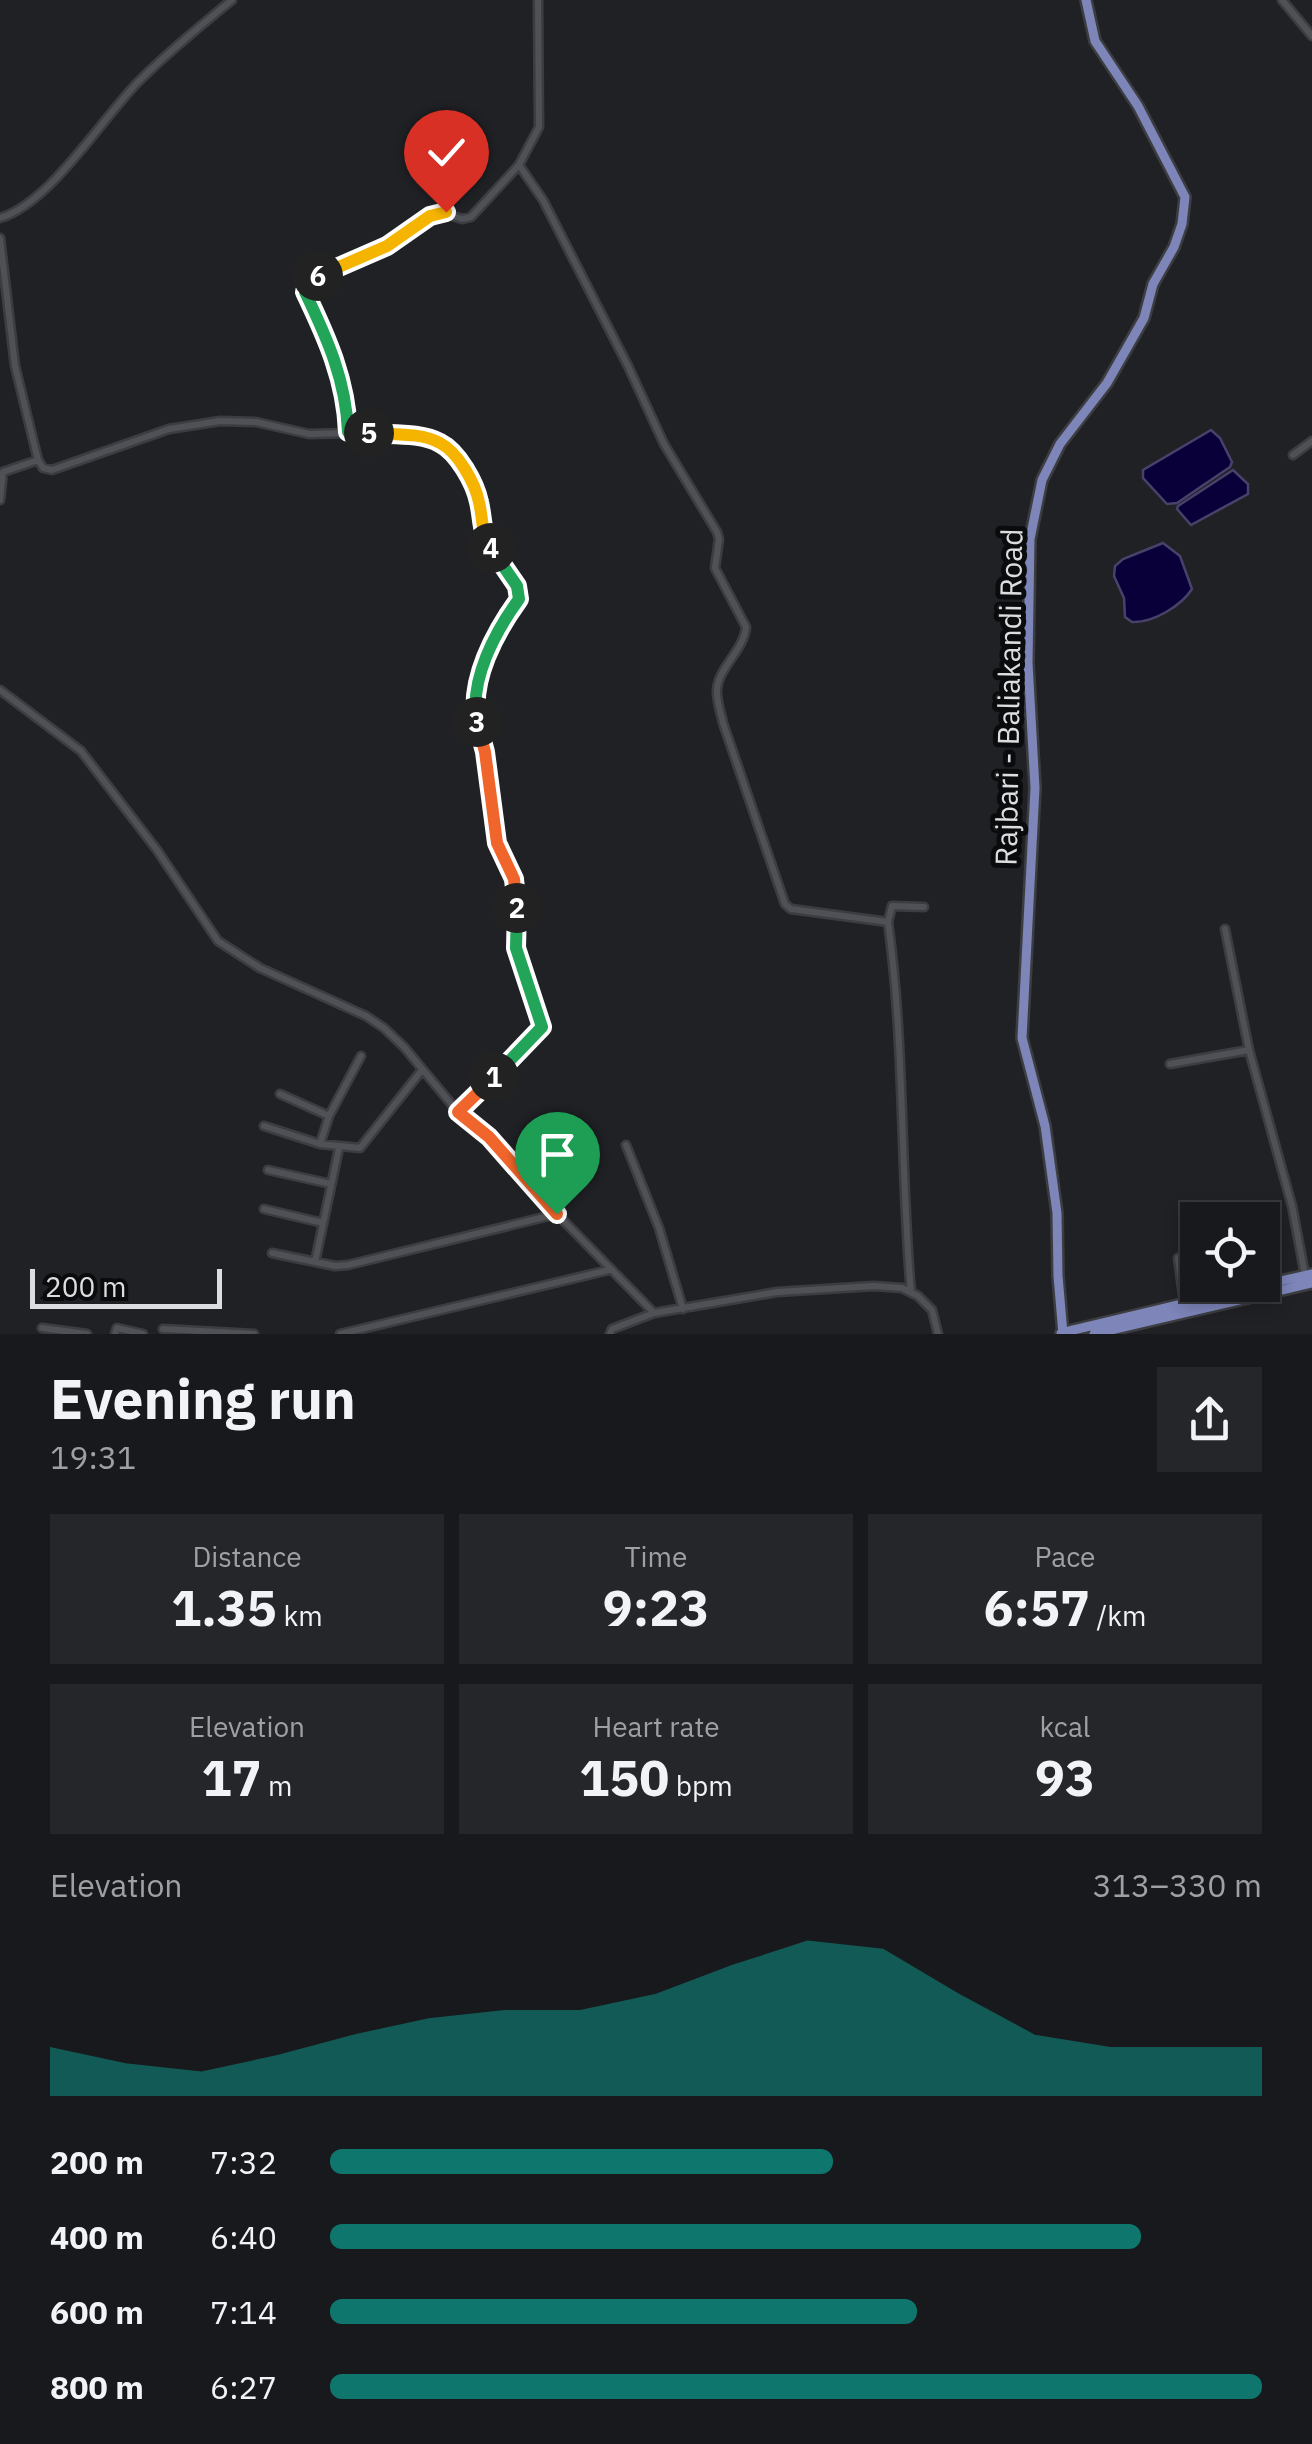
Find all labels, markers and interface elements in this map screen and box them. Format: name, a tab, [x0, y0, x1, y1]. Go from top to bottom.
pin	[404, 110, 489, 213]
icon: check	[419, 125, 474, 180]
pin: 6	[293, 251, 343, 301]
text: 6	[310, 257, 326, 294]
pin: 5	[344, 408, 394, 458]
text: 5	[361, 414, 377, 451]
pin: 4	[466, 523, 516, 573]
street label: Rajbari - Baliakandi Road	[986, 528, 1030, 866]
text: 4	[483, 529, 499, 566]
pin: 3	[452, 697, 502, 747]
text: 3	[469, 703, 485, 740]
pin: 2	[492, 883, 542, 933]
text: 2	[509, 889, 525, 926]
pin: 1	[469, 1052, 519, 1102]
text: 1	[486, 1058, 502, 1095]
pin	[515, 1112, 600, 1215]
icon: arrive	[530, 1127, 585, 1182]
map controls	[1180, 1202, 1280, 1302]
button: locate	[1180, 1202, 1280, 1302]
scale bar	[30, 1264, 222, 1308]
text: 200 m	[45, 1268, 126, 1305]
text: Evening run	[50, 1363, 356, 1434]
button: share	[1157, 1367, 1262, 1472]
text: 19:31	[50, 1436, 136, 1478]
text: Distance	[192, 1538, 302, 1575]
text: Time	[625, 1538, 687, 1575]
text: Pace	[1035, 1538, 1095, 1575]
text: 1.35	[171, 1575, 277, 1640]
text: 9:23	[603, 1575, 709, 1640]
text: 6:57	[983, 1575, 1090, 1640]
text: km	[277, 1597, 323, 1634]
text: /km	[1090, 1597, 1147, 1634]
text: Elevation	[189, 1708, 305, 1745]
text: Heart rate	[592, 1708, 720, 1745]
text: kcal	[1040, 1708, 1090, 1745]
text: 17	[201, 1745, 261, 1810]
text: 150	[579, 1745, 669, 1810]
text: 93	[1035, 1745, 1095, 1810]
text: m	[261, 1767, 293, 1804]
text: bpm	[669, 1767, 733, 1804]
text: Elevation	[50, 1864, 183, 1906]
text: 313–330 m	[1092, 1864, 1262, 1906]
text: 200 m	[50, 2141, 144, 2183]
text: 7:32	[210, 2141, 277, 2183]
text: 400 m	[50, 2216, 144, 2258]
text: 6:40	[210, 2216, 277, 2258]
text: 600 m	[50, 2291, 144, 2333]
text: 7:14	[210, 2291, 277, 2333]
text: 800 m	[50, 2366, 144, 2408]
text: 6:27	[210, 2366, 277, 2408]

